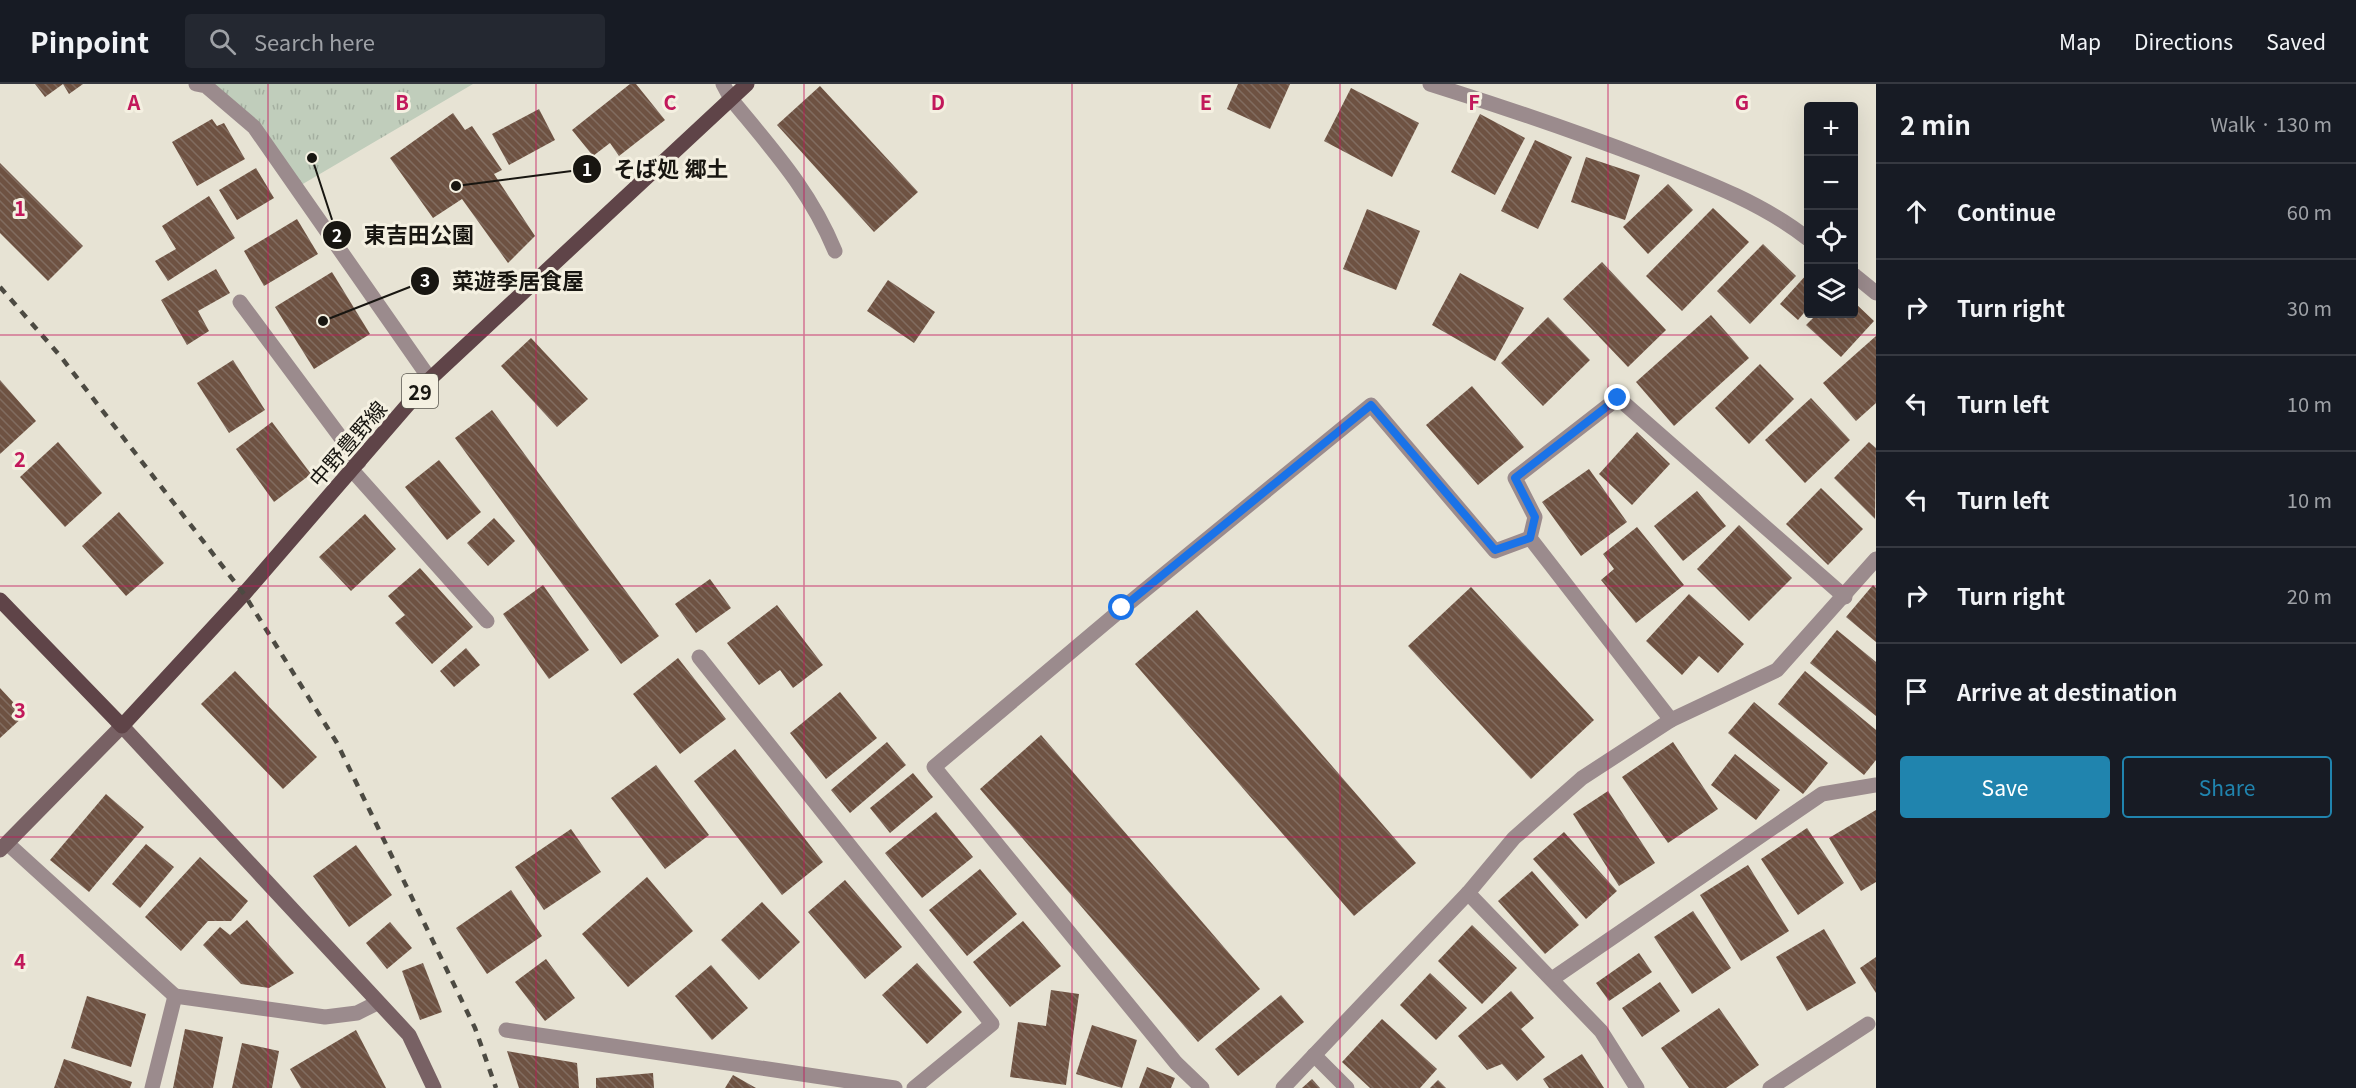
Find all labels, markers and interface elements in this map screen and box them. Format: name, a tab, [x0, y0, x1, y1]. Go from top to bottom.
search box	[185, 14, 605, 68]
text: Pinpoint	[30, 21, 149, 61]
icon: search	[206, 25, 239, 58]
text: Search here	[254, 25, 375, 57]
text: Map	[2059, 26, 2101, 56]
text: Directions	[2134, 26, 2233, 56]
text: Saved	[2266, 26, 2326, 56]
text: A	[127, 87, 141, 116]
text: B	[395, 87, 409, 116]
text: C	[663, 87, 677, 116]
text: D	[931, 87, 945, 116]
text: E	[1200, 87, 1212, 116]
text: F	[1468, 87, 1480, 116]
text: G	[1735, 87, 1749, 116]
map controls	[1804, 102, 1858, 318]
button: +	[1804, 102, 1858, 156]
text: 2 min	[1900, 105, 1971, 142]
text: Walk · 130 m	[2210, 109, 2332, 138]
callout: そば処 郷土	[572, 149, 741, 189]
text: そば処 郷土	[614, 151, 729, 183]
text: 1	[582, 155, 592, 181]
button: −	[1804, 156, 1858, 210]
text: 1	[14, 193, 26, 222]
icon: ahead	[1900, 195, 1933, 228]
text: Continue	[1957, 195, 2056, 227]
text: 60 m	[2287, 197, 2332, 226]
button: locate	[1804, 210, 1858, 264]
callout: 東吉田公園	[322, 215, 486, 255]
text: 東吉田公園	[364, 217, 474, 249]
text: 2	[332, 221, 342, 247]
callout: 菜遊季居食屋	[410, 261, 596, 301]
text: 菜遊季居食屋	[452, 263, 584, 295]
button: layers	[1804, 264, 1858, 318]
text: 3	[420, 266, 430, 292]
icon: right	[1900, 291, 1933, 324]
text: Turn right	[1957, 291, 2065, 323]
text: 30 m	[2287, 293, 2332, 322]
road number: 29	[402, 374, 438, 408]
route end	[1604, 384, 1630, 410]
icon: left	[1900, 387, 1933, 420]
text: Turn left	[1957, 387, 2049, 419]
text: 10 m	[2287, 389, 2332, 418]
street label: 中野豊野線	[301, 394, 393, 492]
text: 2	[14, 444, 26, 473]
icon: left	[1900, 483, 1933, 516]
text: Turn left	[1957, 483, 2049, 515]
text: 10 m	[2287, 485, 2332, 514]
icon: right	[1900, 579, 1933, 612]
text: Turn right	[1957, 579, 2065, 611]
text: 20 m	[2287, 581, 2332, 610]
route start	[1108, 594, 1134, 620]
icon: arrive	[1900, 675, 1933, 708]
text: Arrive at destination	[1957, 675, 2177, 707]
text: 3	[14, 695, 26, 724]
button: Save	[1900, 756, 2110, 818]
button: Share	[2122, 756, 2332, 818]
text: 4	[14, 946, 26, 975]

